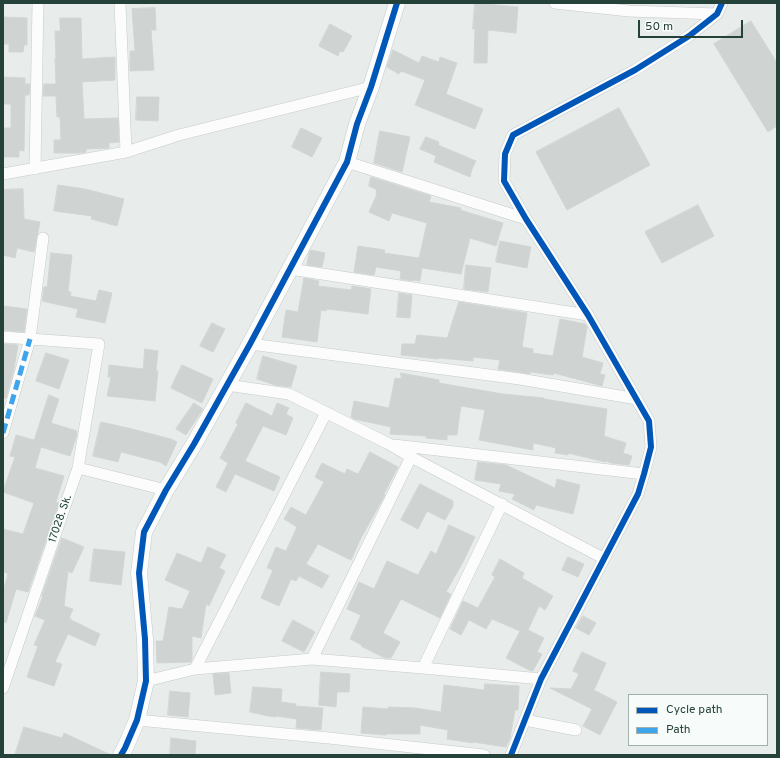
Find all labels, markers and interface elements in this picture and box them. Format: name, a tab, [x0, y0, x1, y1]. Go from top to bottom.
scale bar	[640, 12, 745, 38]
text: 50 m	[645, 19, 673, 35]
street label: 17028. Sk.	[47, 493, 75, 545]
legend	[628, 694, 768, 746]
text: Cycle path	[666, 702, 723, 718]
text: Path	[666, 722, 691, 738]

